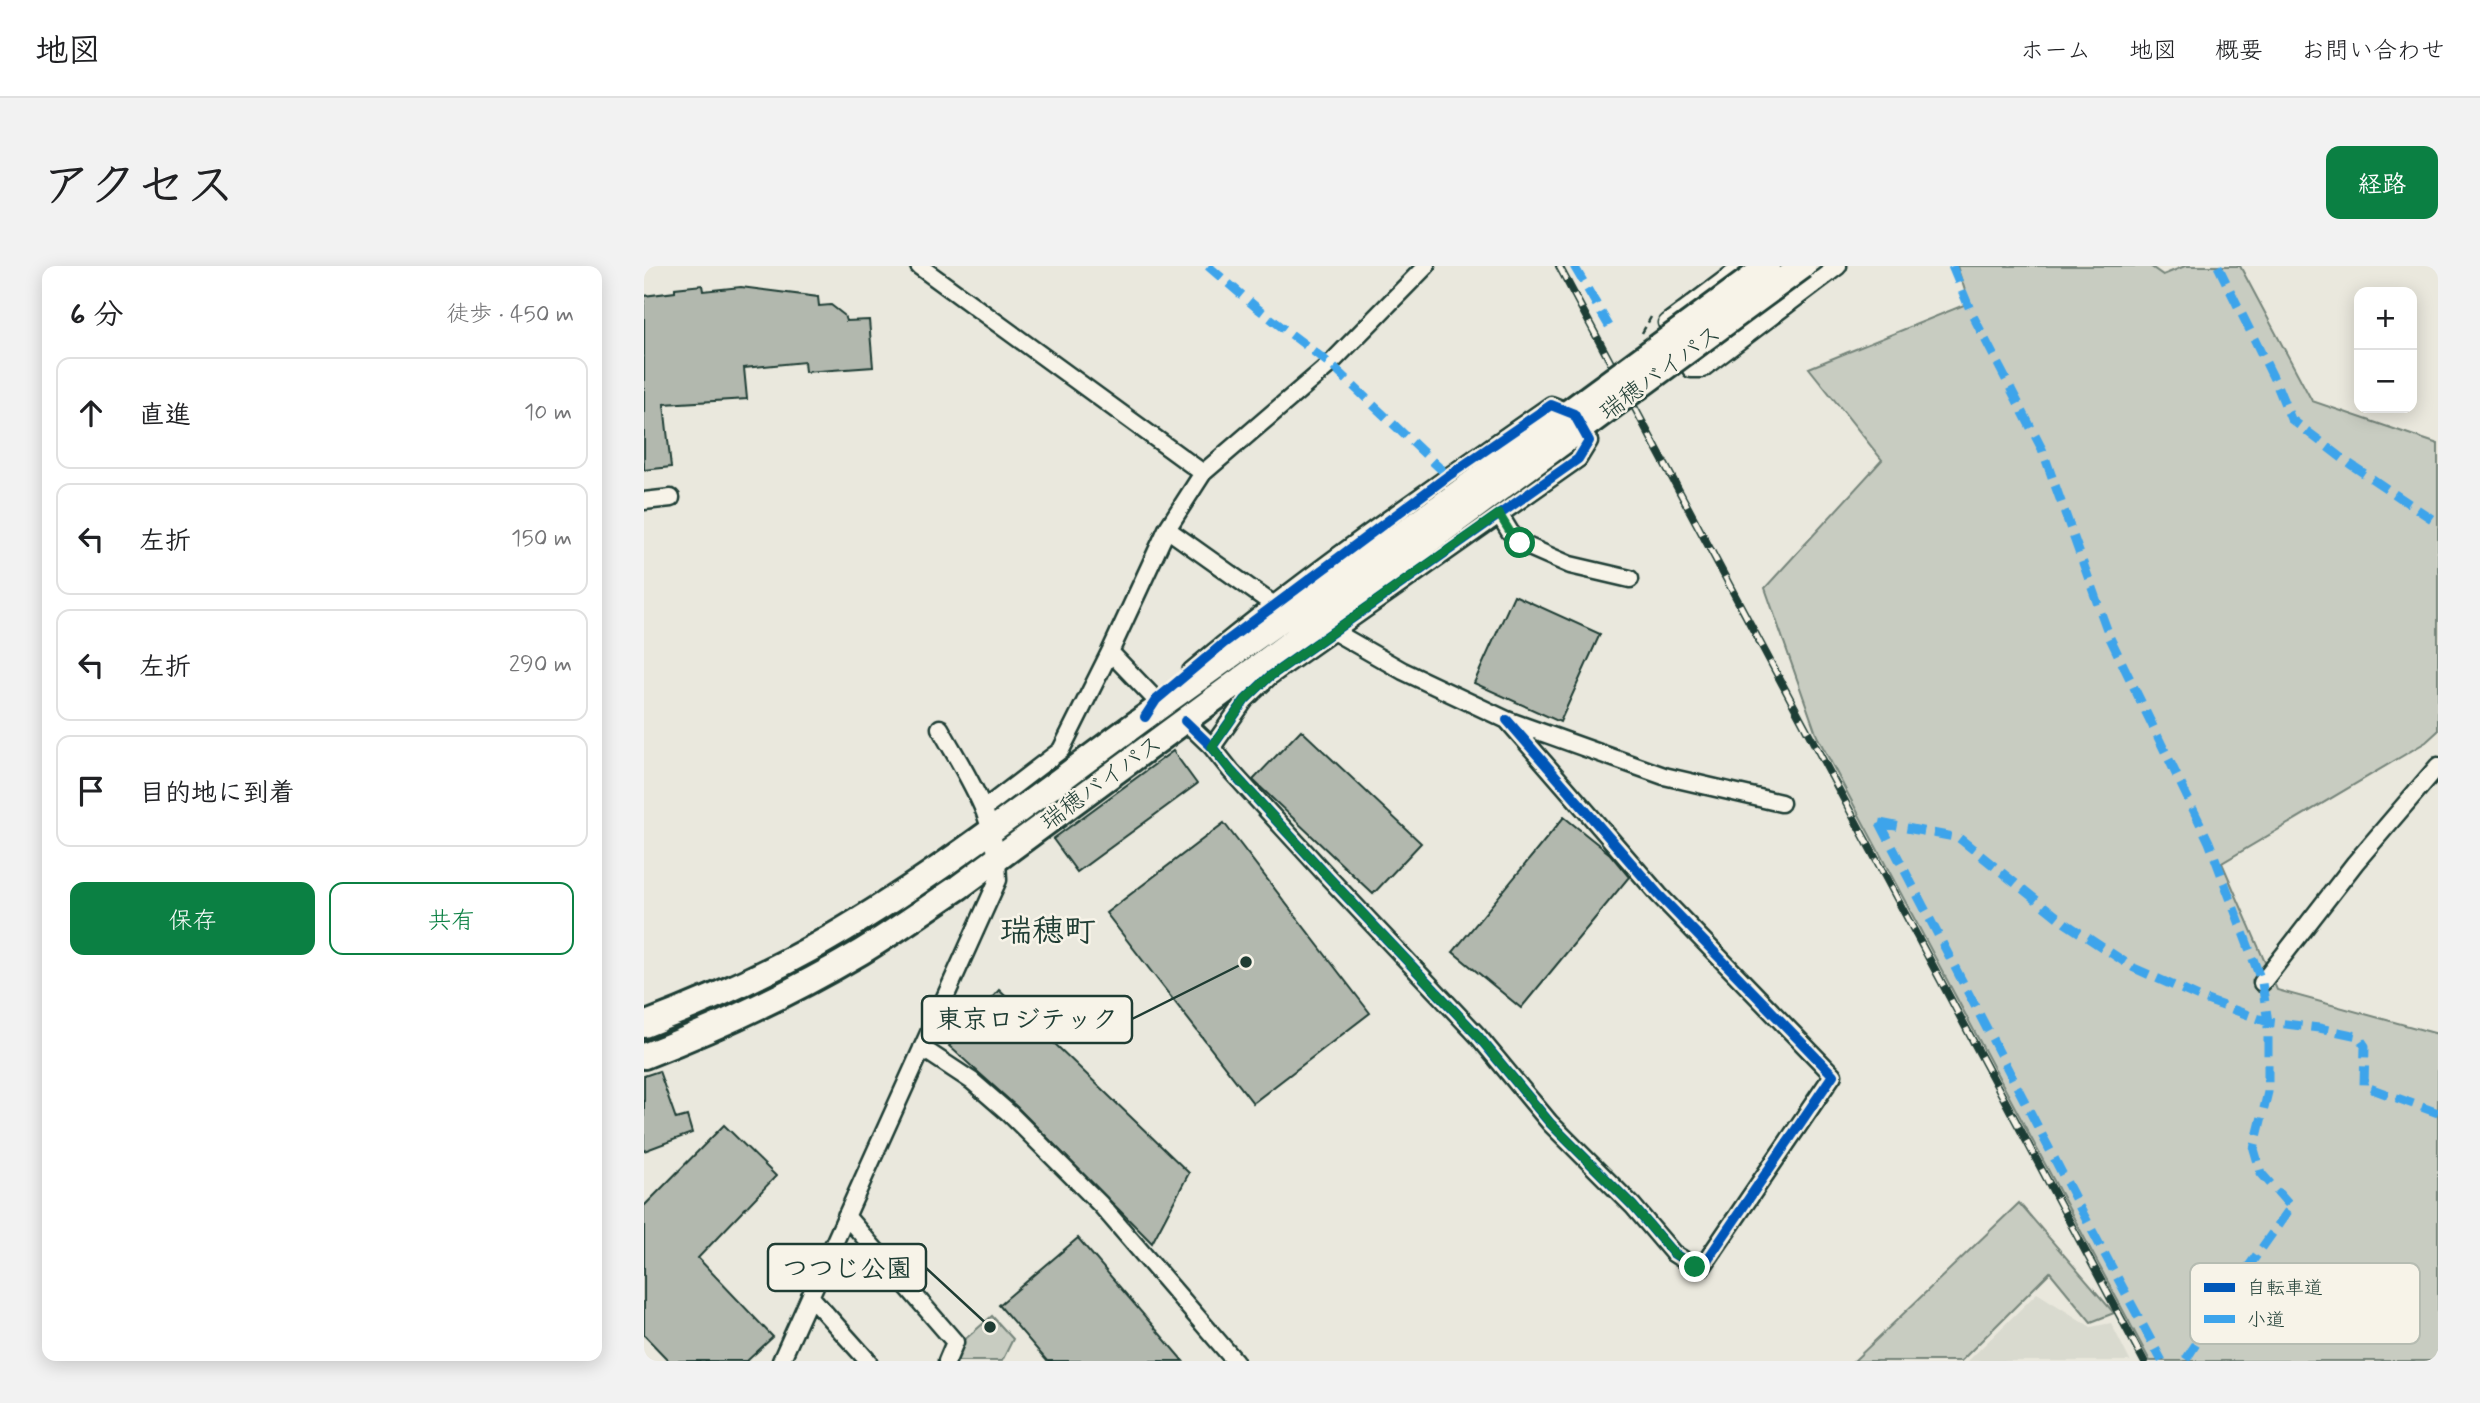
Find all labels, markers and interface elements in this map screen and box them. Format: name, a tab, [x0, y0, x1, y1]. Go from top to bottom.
text: 地図	[35, 30, 101, 74]
text: ホーム	[2020, 36, 2091, 67]
text: 地図	[2129, 36, 2177, 67]
text: 概要	[2215, 36, 2263, 67]
text: お問い合わせ	[2301, 36, 2445, 67]
button: 経路	[2326, 146, 2438, 219]
text: アクセス	[42, 155, 235, 220]
map controls	[2354, 287, 2417, 413]
button: +	[2354, 287, 2417, 350]
text: 6 分	[70, 296, 123, 335]
text: 徒歩 · 450 m	[446, 300, 574, 330]
street label: 瑞穂バイパス	[1594, 318, 1728, 428]
button: −	[2354, 350, 2417, 413]
icon: ahead	[72, 394, 110, 432]
text: 10 m	[524, 398, 572, 428]
text: 直進	[139, 399, 191, 433]
icon: left	[72, 520, 110, 558]
text: 150 m	[511, 524, 572, 554]
text: 左折	[139, 525, 191, 559]
route start	[1504, 527, 1535, 558]
icon: left	[72, 646, 110, 684]
text: 290 m	[509, 650, 572, 680]
text: 左折	[139, 651, 191, 685]
street label: 瑞穂バイパス	[1035, 728, 1169, 838]
icon: arrive	[72, 772, 110, 810]
text: 目的地に到着	[139, 777, 295, 811]
button: 保存	[70, 882, 315, 955]
button: 共有	[329, 882, 574, 955]
district label: 瑞穂町	[1000, 911, 1096, 953]
callout: 東京ロジテック	[922, 996, 1132, 1043]
text: 東京ロジテック	[936, 1004, 1118, 1038]
callout: つつじ公園	[768, 1244, 926, 1291]
route end	[1679, 1251, 1710, 1282]
text: つつじ公園	[782, 1253, 912, 1287]
legend	[2190, 1263, 2420, 1344]
text: 自転車道	[2247, 1276, 2323, 1301]
text: 小道	[2247, 1308, 2285, 1333]

